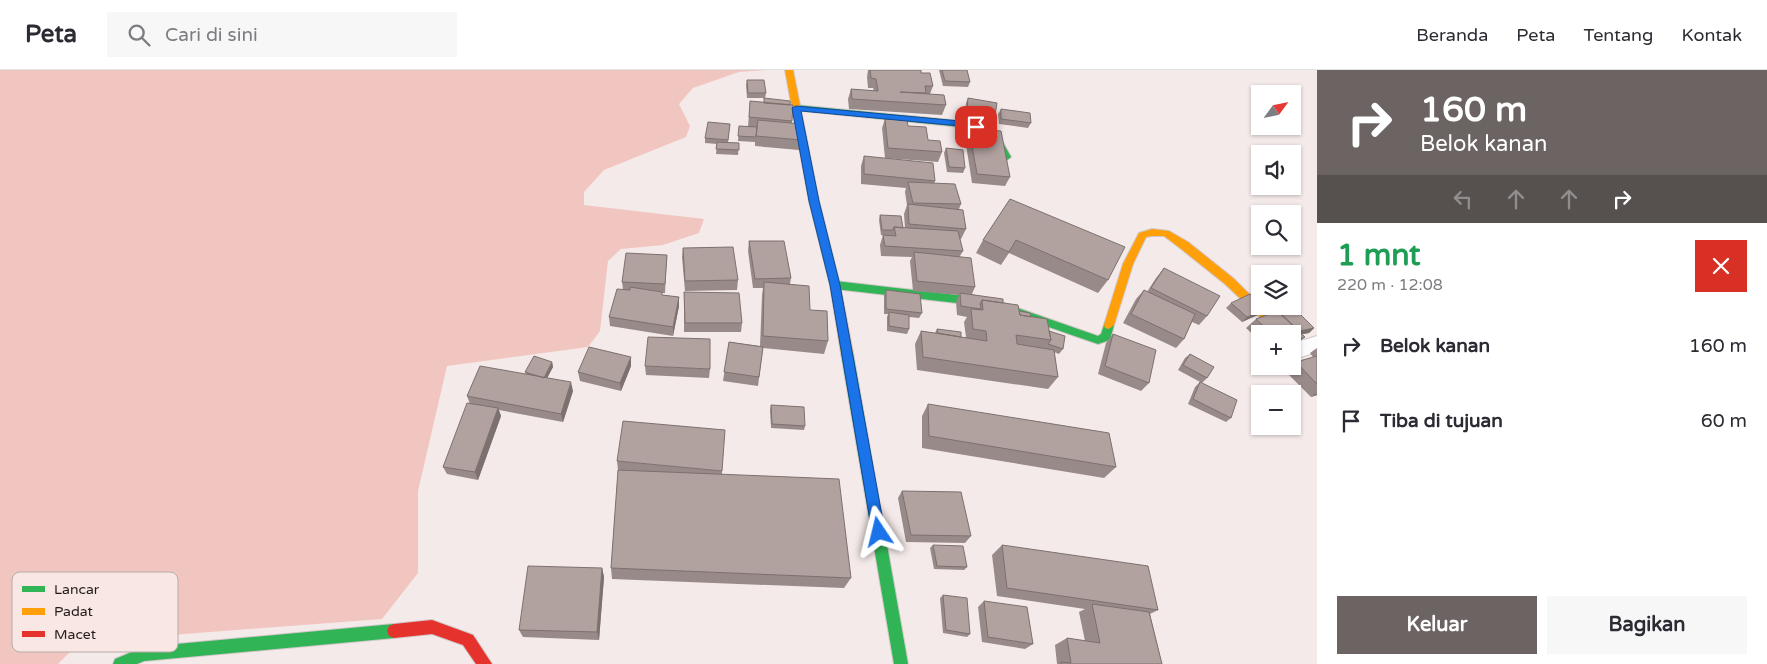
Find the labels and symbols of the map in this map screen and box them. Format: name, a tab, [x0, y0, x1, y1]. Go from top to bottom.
north arrow	[1251, 85, 1301, 135]
pin	[955, 106, 997, 148]
position arrow	[852, 505, 904, 557]
legend	[12, 572, 178, 652]
text: Lancar	[54, 581, 100, 598]
text: Padat	[54, 603, 93, 620]
text: Macet	[54, 626, 97, 643]

